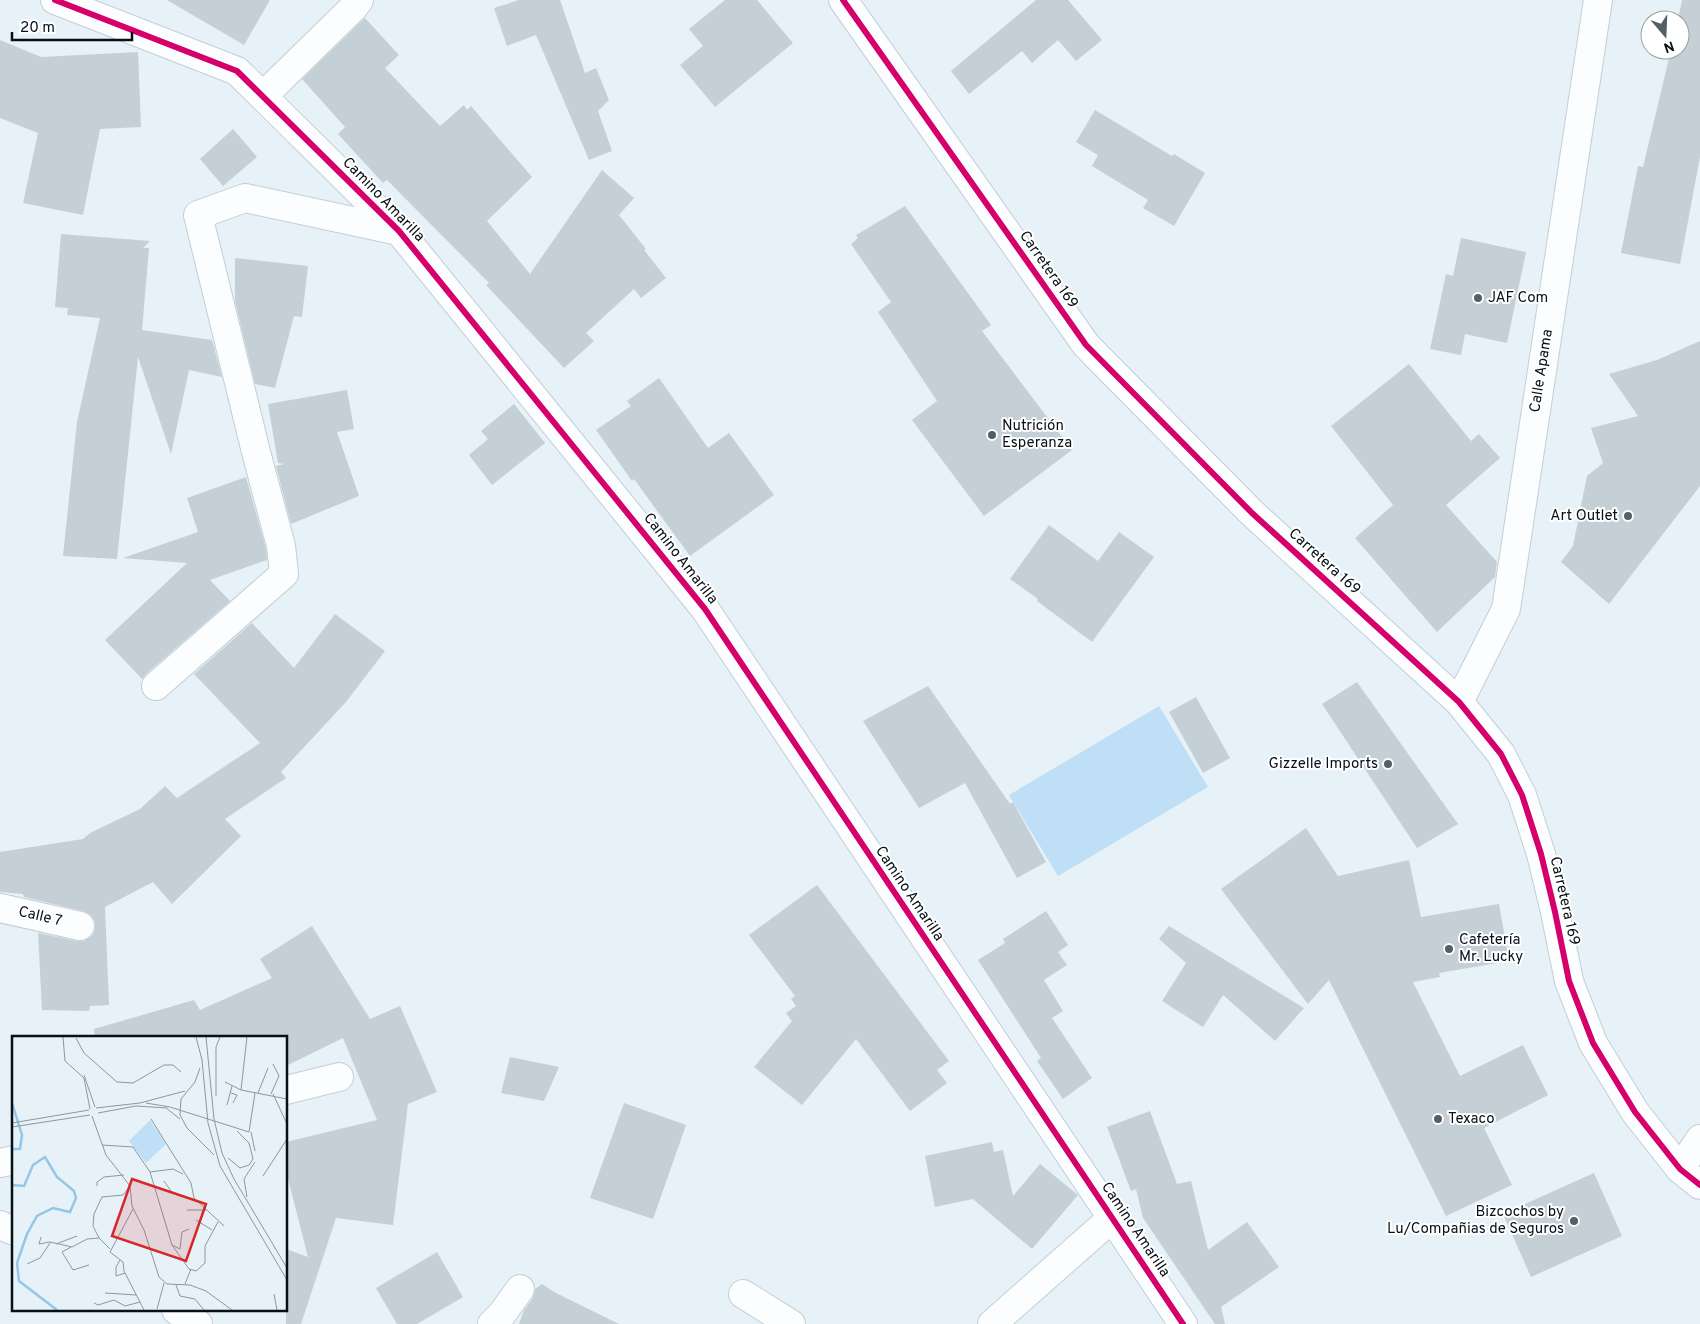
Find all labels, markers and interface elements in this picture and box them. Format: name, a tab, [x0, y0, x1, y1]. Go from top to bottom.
scale bar	[12, 10, 132, 42]
north arrow	[1640, 10, 1690, 60]
text: 20 m	[20, 19, 55, 38]
text: N	[1661, 36, 1676, 56]
street label: Camino Amarilla	[338, 154, 428, 246]
street label: Carretera 169	[1014, 227, 1082, 313]
place label: JAF Com	[1488, 289, 1548, 308]
marker: JAF Com	[1472, 292, 1484, 304]
street label: Calle Apama	[1526, 328, 1558, 414]
place label: Nutrición Esperanza	[1002, 417, 1072, 453]
marker: Nutrición Esperanza	[986, 429, 998, 441]
place label: Art Outlet	[1550, 507, 1618, 526]
street label: Camino Amarilla	[638, 510, 722, 608]
marker: Art Outlet	[1622, 510, 1634, 522]
street label: Carretera 169	[1284, 525, 1364, 599]
place label: Gizzelle Imports	[1269, 755, 1378, 774]
marker: Gizzelle Imports	[1382, 758, 1394, 770]
street label: Camino Amarilla	[870, 843, 948, 945]
street label: Carretera 169	[1545, 855, 1583, 947]
street label: Calle 7	[16, 903, 64, 931]
place label: Cafetería Mr. Lucky	[1459, 931, 1523, 967]
marker: Cafetería Mr. Lucky	[1443, 943, 1455, 955]
inset map	[12, 1036, 288, 1312]
place label: Texaco	[1448, 1110, 1495, 1129]
marker: Texaco	[1432, 1113, 1444, 1125]
street label: Camino Amarilla	[1096, 1179, 1174, 1281]
place label: Bizcochos by Lu/Compañias de Seguros	[1387, 1203, 1564, 1239]
marker: Bizcochos by Lu/Compañias de Seguros	[1568, 1215, 1580, 1227]

